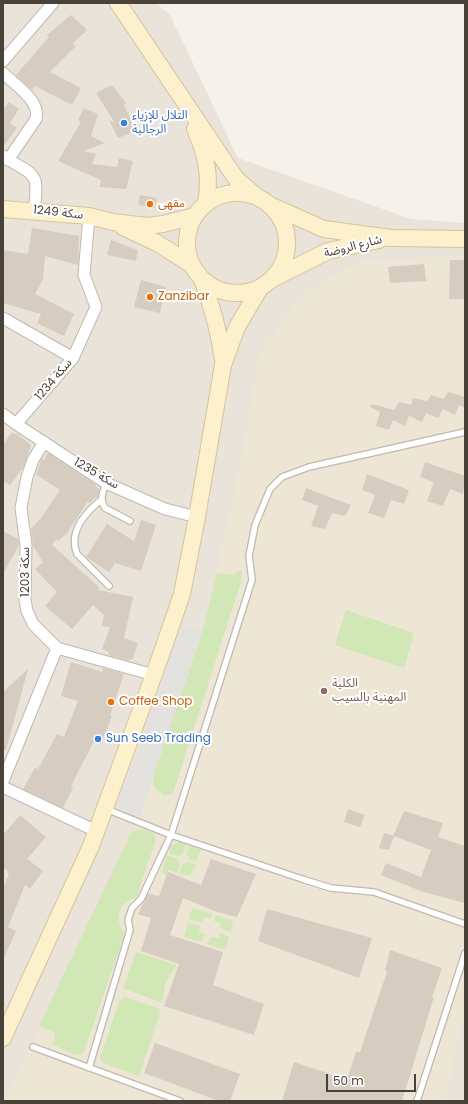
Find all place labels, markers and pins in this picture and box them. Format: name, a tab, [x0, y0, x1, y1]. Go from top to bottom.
place label: التلال للإزياء الرجالية	[132, 109, 188, 137]
marker: التلال للإزياء الرجالية	[119, 118, 129, 128]
place label: مقهى	[158, 197, 185, 211]
marker: مقهى	[145, 199, 155, 209]
place label: Zanzibar	[158, 290, 209, 304]
marker: Zanzibar	[145, 292, 155, 302]
place label: الكلية المهنية بالسيب	[332, 677, 406, 705]
marker: الكلية المهنية بالسيب	[319, 686, 329, 696]
place label: Coffee Shop	[119, 695, 192, 709]
marker: Coffee Shop	[106, 697, 116, 707]
place label: Sun Seeb Trading	[106, 732, 211, 746]
marker: Sun Seeb Trading	[93, 734, 103, 744]

